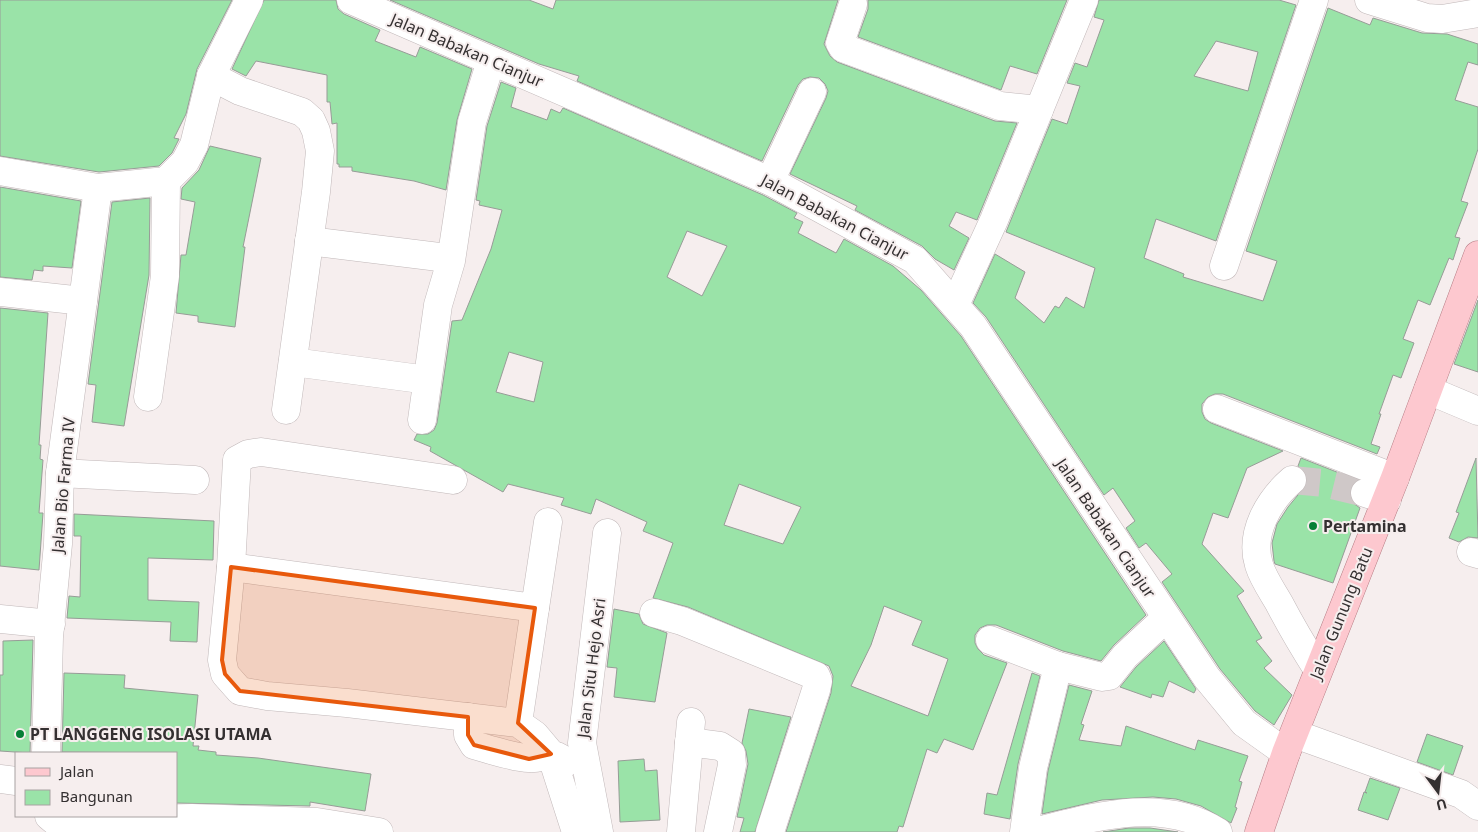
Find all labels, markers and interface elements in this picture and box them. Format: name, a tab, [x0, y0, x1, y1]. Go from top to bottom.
street label: Jalan Babakan Cianjur	[385, 7, 547, 92]
street label: Jalan Babakan Cianjur	[756, 168, 913, 265]
street label: Jalan Bio Farma IV	[46, 416, 80, 556]
street label: Jalan Babakan Cianjur	[1050, 452, 1161, 602]
place label: Pertamina	[1323, 515, 1407, 537]
marker: Pertamina	[1307, 520, 1319, 532]
street label: Jalan Gunung Batu	[1304, 544, 1378, 684]
street label: Jalan Situ Hejo Asri	[571, 597, 610, 741]
place label: PT LANGGENG ISOLASI UTAMA	[30, 723, 273, 745]
marker: PT LANGGENG ISOLASI UTAMA	[14, 728, 26, 740]
legend	[15, 752, 178, 817]
text: Jalan	[58, 761, 94, 781]
north arrow	[1413, 767, 1463, 817]
text: Bangunan	[60, 786, 133, 806]
text: U	[1434, 794, 1449, 816]

